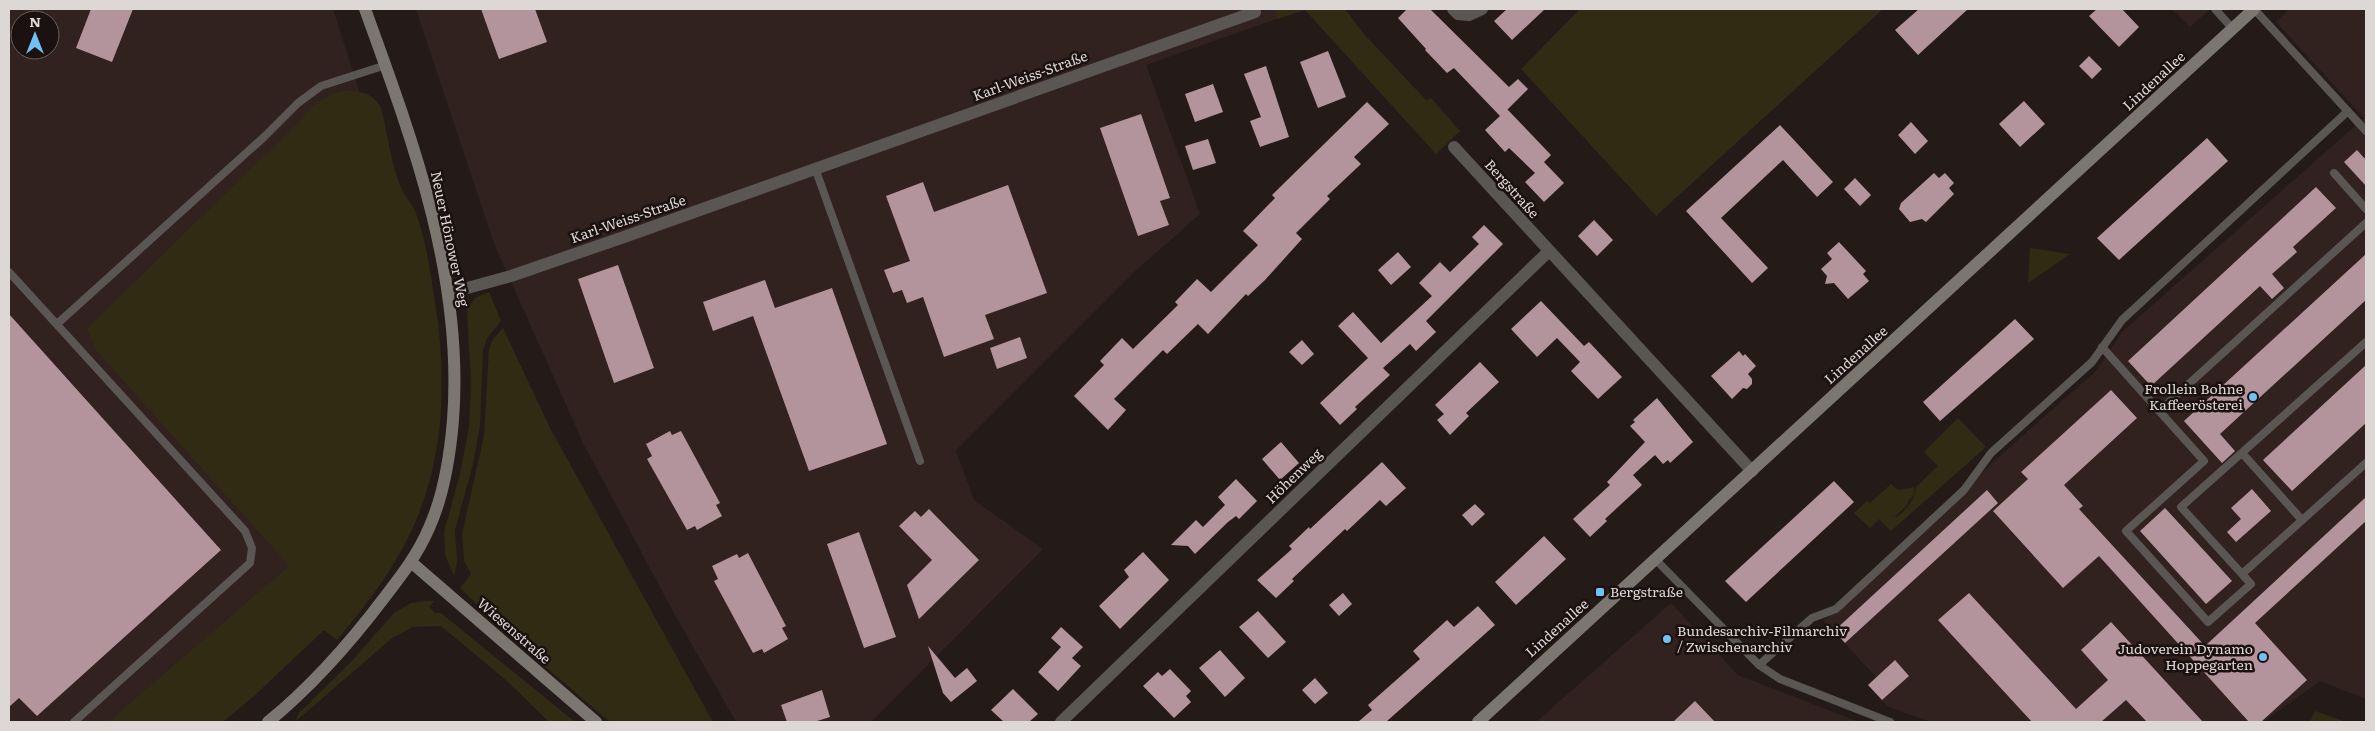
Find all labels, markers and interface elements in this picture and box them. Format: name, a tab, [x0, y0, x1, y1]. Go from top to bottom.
north arrow	[10, 10, 60, 60]
text: N	[29, 11, 41, 31]
street label: Karl-Weiss-Straße	[969, 45, 1090, 105]
street label: Lindenallee	[2118, 46, 2189, 114]
street label: Bergstraße	[1481, 155, 1545, 222]
street label: Neuer Hönower Weg	[427, 169, 475, 309]
street label: Karl-Weiss-Straße	[567, 189, 688, 247]
street label: Lindenallee	[1819, 320, 1891, 388]
place label: Frollein Bohne Kaffeerösterei	[2144, 378, 2243, 414]
marker: Frollein Bohne Kaffeerösterei	[2247, 391, 2259, 403]
street label: Höhenweg	[1261, 443, 1326, 507]
place label: Bergstraße	[1610, 581, 1683, 601]
marker: Bergstraße	[1594, 586, 1606, 598]
street label: Wiesenstraße	[473, 593, 556, 668]
street label: Lindenallee	[1520, 593, 1592, 661]
place label: Bundesarchiv-Filmarchiv / Zwischenarchiv	[1677, 620, 1848, 656]
marker: Bundesarchiv-Filmarchiv / Zwischenarchiv	[1661, 633, 1673, 645]
place label: Judoverein Dynamo Hoppegarten	[2118, 638, 2253, 674]
marker: Judoverein Dynamo Hoppegarten	[2257, 651, 2269, 663]

